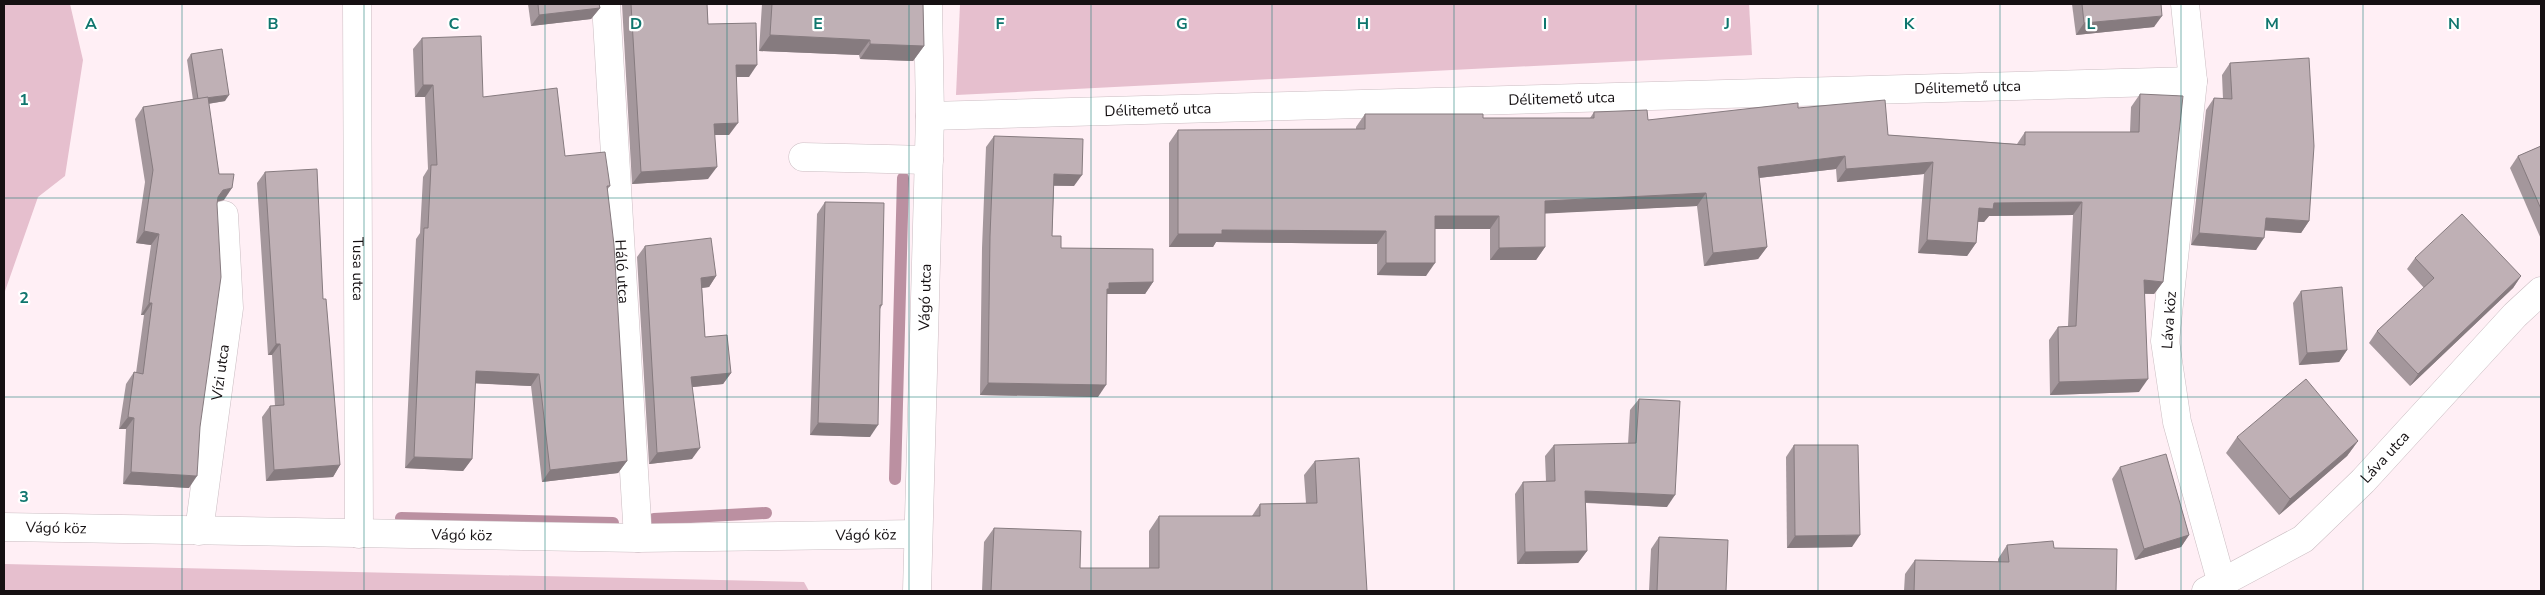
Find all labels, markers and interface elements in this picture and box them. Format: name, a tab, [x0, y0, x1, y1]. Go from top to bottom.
text: A	[85, 13, 97, 35]
text: B	[267, 13, 279, 35]
text: C	[449, 13, 460, 35]
text: D	[630, 13, 642, 35]
text: E	[813, 13, 823, 35]
text: F	[996, 13, 1005, 35]
text: G	[1176, 13, 1188, 35]
text: H	[1357, 13, 1369, 35]
text: I	[1543, 13, 1547, 35]
text: J	[1723, 13, 1730, 35]
text: K	[1904, 13, 1916, 35]
text: L	[2087, 13, 2096, 35]
text: M	[2265, 13, 2279, 35]
text: N	[2448, 13, 2460, 35]
street label: Délitemető utca	[1914, 76, 2021, 99]
street label: Délitemető utca	[1508, 87, 1615, 110]
text: 1	[19, 89, 29, 111]
street label: Délitemető utca	[1104, 98, 1212, 121]
street label: Tusa utca	[348, 237, 368, 301]
street label: Háló utca	[610, 239, 634, 304]
street label: Vágó utca	[914, 263, 936, 332]
text: 2	[19, 287, 29, 309]
street label: Láva köz	[2157, 290, 2181, 350]
street label: Vízi utca	[207, 343, 234, 403]
street label: Láva utca	[2356, 427, 2414, 487]
text: 3	[19, 486, 29, 508]
street label: Vágó köz	[24, 517, 87, 538]
street label: Vágó köz	[430, 524, 493, 545]
street label: Vágó köz	[834, 524, 897, 545]

